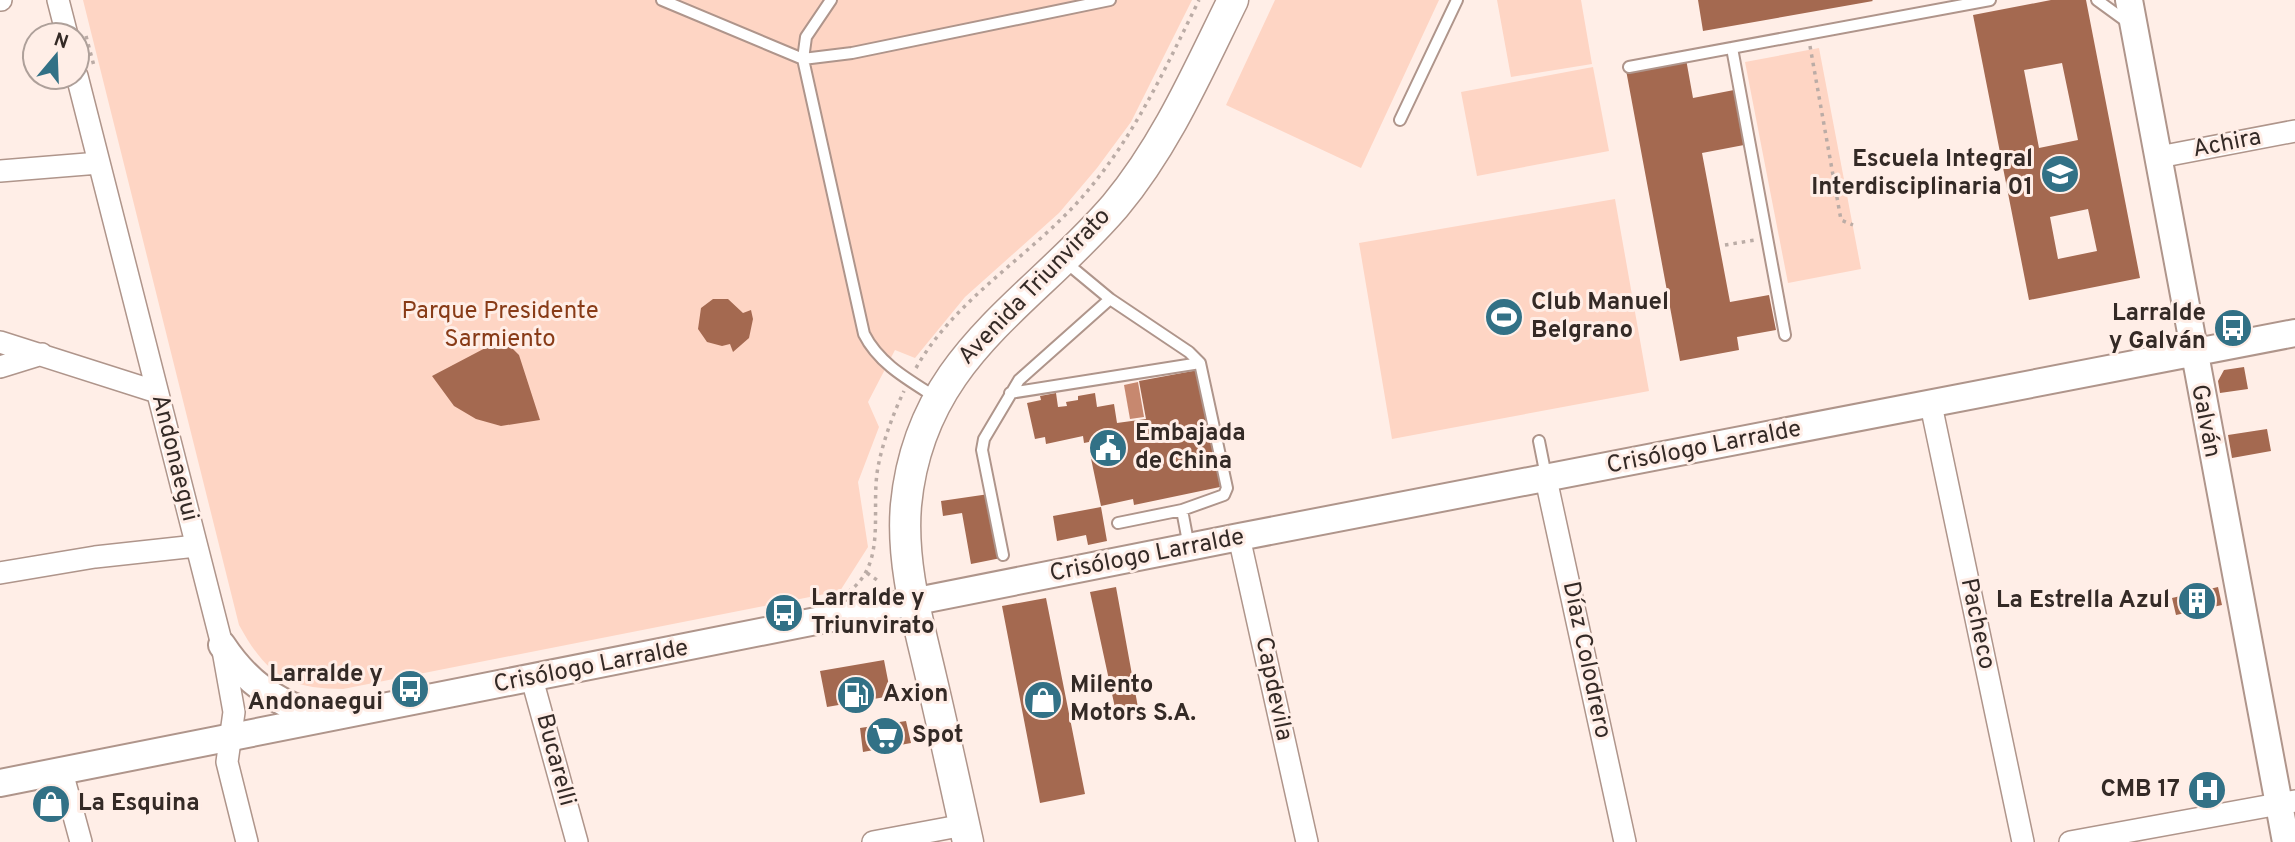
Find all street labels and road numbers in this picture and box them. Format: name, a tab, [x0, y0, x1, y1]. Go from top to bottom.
street label: Achira	[2190, 123, 2264, 165]
street label: Avenida Triunvirato	[952, 202, 1118, 372]
street label: Galván	[2183, 382, 2227, 460]
street label: Andonaegui	[144, 391, 204, 525]
street label: Crisólogo Larralde	[1604, 414, 1804, 482]
street label: Crisólogo Larralde	[1047, 522, 1247, 590]
street label: Pacheco	[1953, 576, 2001, 672]
street label: Díaz Colodrero	[1555, 579, 1617, 741]
street label: Crisólogo Larralde	[491, 633, 691, 701]
street label: Capdevila	[1247, 634, 1299, 744]
street label: Bucarelli	[528, 711, 582, 809]

